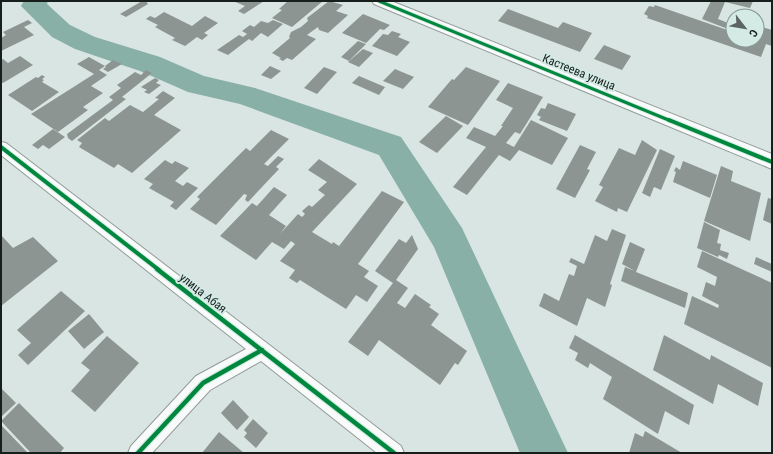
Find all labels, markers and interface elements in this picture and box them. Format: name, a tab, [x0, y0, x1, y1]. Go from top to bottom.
north arrow	[725, 8, 765, 48]
text: С	[746, 27, 760, 39]
street label: Кастеева улица	[540, 51, 618, 93]
street label: улица Абая	[177, 270, 229, 316]

